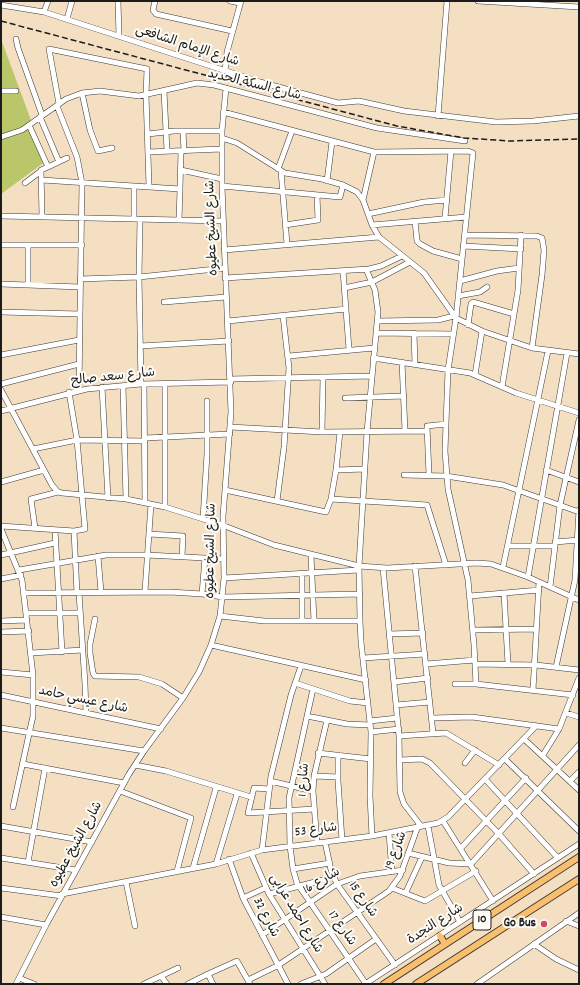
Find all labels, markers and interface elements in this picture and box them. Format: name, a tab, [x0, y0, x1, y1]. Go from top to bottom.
street label: شارع الإمام الشافعى	[133, 23, 241, 71]
street label: شارع السكة الحديد	[206, 67, 302, 105]
street label: شارع الشيخ عطيوه	[204, 180, 222, 276]
street label: شارع سعد صالح	[70, 366, 156, 390]
street label: شارع الشيخ عطيوه	[203, 503, 221, 599]
street label: شارع عيسي حامد	[37, 684, 129, 718]
street label: شارع 1	[296, 763, 314, 797]
street label: شارع الشيخ عطيوه	[47, 799, 107, 891]
street label: شارع 53	[294, 821, 338, 841]
street label: شارع 19	[383, 830, 411, 872]
street label: شارع 16	[301, 865, 343, 899]
street label: شارع احمد عرابى	[265, 872, 325, 956]
street label: شارع 15	[344, 879, 380, 921]
street label: شارع 32	[248, 895, 282, 941]
street label: شارع النجدة	[405, 901, 467, 949]
street label: شارع 17	[323, 909, 359, 949]
road number: 10	[473, 910, 491, 930]
place label: Go Bus	[503, 916, 536, 932]
marker: Go Bus	[539, 919, 549, 929]

